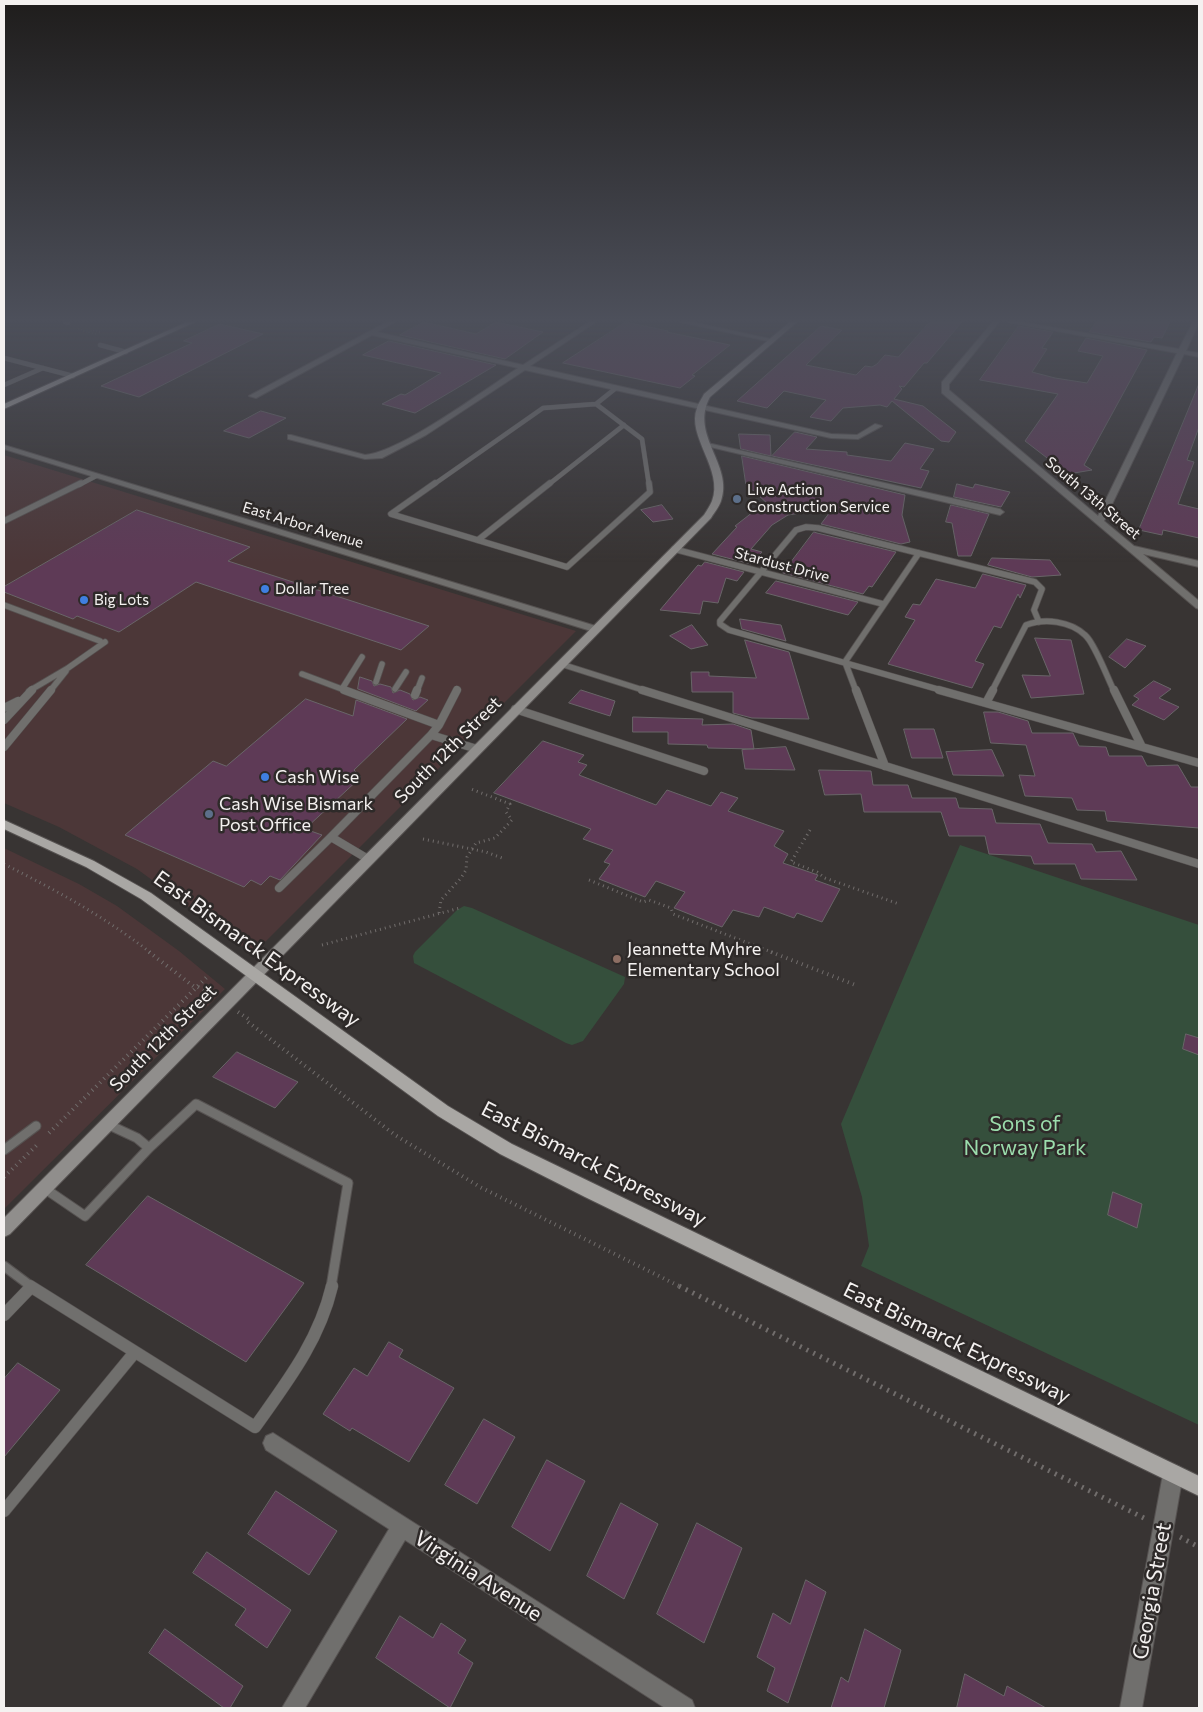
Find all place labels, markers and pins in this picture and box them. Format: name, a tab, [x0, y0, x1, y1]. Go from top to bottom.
place label: Live Action Construction Service	[747, 481, 890, 516]
marker: Live Action Construction Service	[731, 493, 743, 505]
place label: Dollar Tree	[275, 580, 349, 598]
marker: Dollar Tree	[259, 583, 271, 595]
place label: Big Lots	[94, 591, 149, 609]
marker: Big Lots	[78, 594, 90, 606]
place label: Cash Wise	[275, 766, 359, 788]
marker: Cash Wise	[259, 771, 271, 783]
place label: Cash Wise Bismark Post Office	[219, 793, 373, 836]
marker: Cash Wise Bismark Post Office	[203, 808, 215, 820]
place label: Jeannette Myhre Elementary School	[627, 938, 780, 981]
marker: Jeannette Myhre Elementary School	[611, 953, 623, 965]

